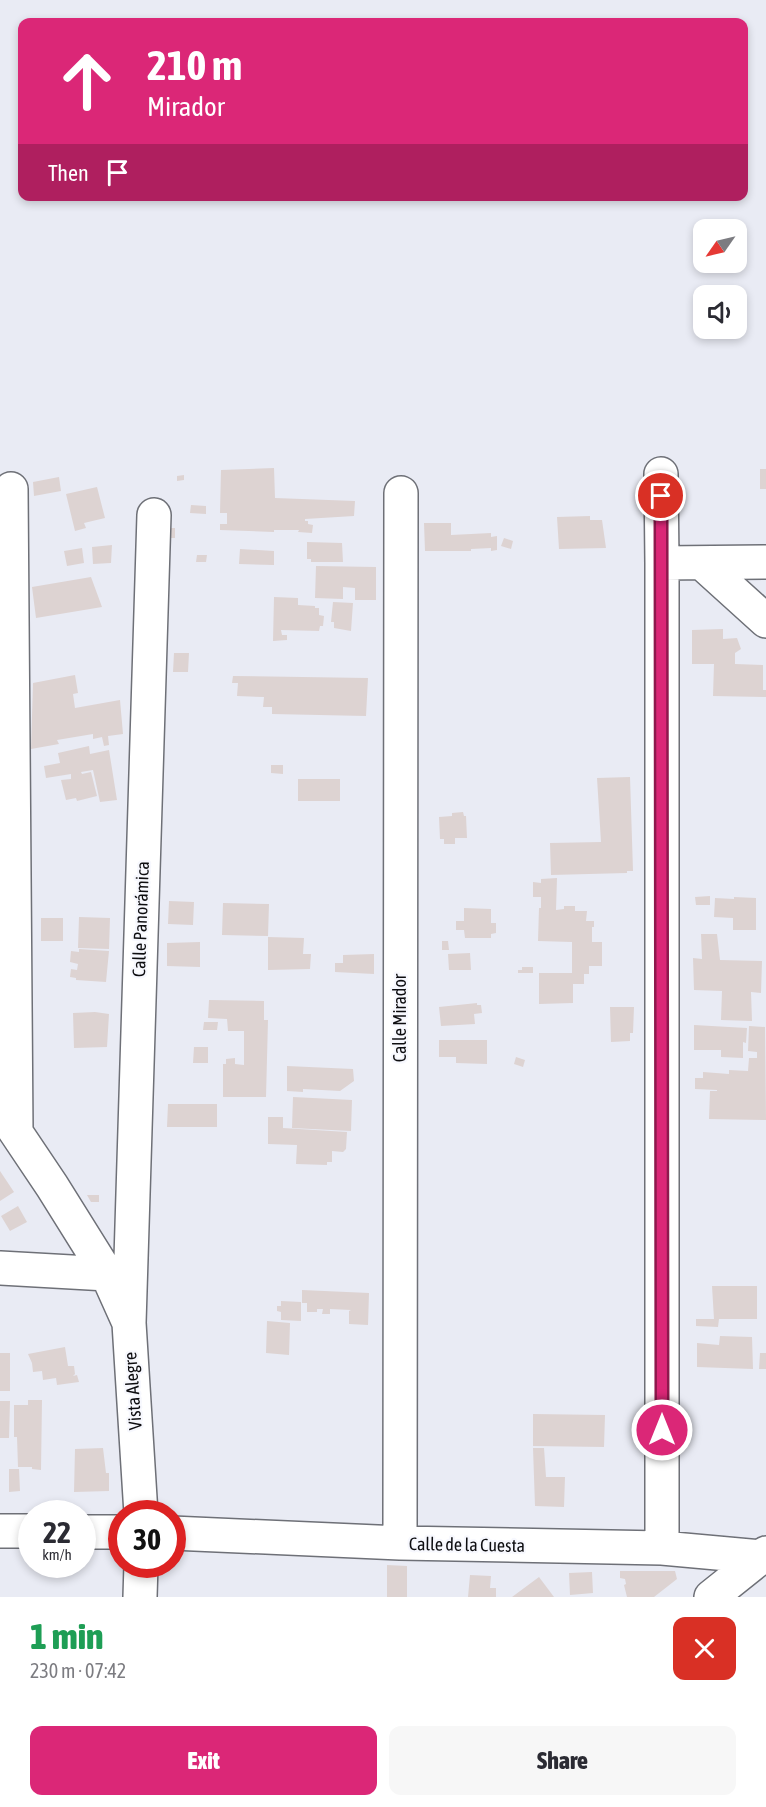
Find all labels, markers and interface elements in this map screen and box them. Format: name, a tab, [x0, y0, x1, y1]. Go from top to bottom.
text: 210 m	[147, 41, 242, 89]
icon: ahead	[48, 42, 126, 120]
text: Mirador	[147, 91, 225, 122]
icon: arrive	[101, 156, 134, 189]
text: Then	[48, 160, 89, 186]
north arrow	[693, 219, 747, 273]
map controls	[693, 219, 747, 339]
button: sound	[693, 285, 747, 339]
pin	[635, 470, 686, 521]
icon: arrive	[644, 479, 677, 512]
street label: Calle Panorámica	[128, 861, 153, 977]
street label: Calle Mirador	[389, 973, 410, 1062]
street label: Vista Alegre	[119, 1351, 146, 1431]
position arrow	[630, 1398, 694, 1462]
speed limit sign: 30	[108, 1500, 186, 1578]
text: 22	[43, 1515, 71, 1549]
street label: Calle de la Cuesta	[409, 1533, 525, 1556]
text: km/h	[42, 1546, 72, 1563]
text: 1 min	[30, 1615, 104, 1657]
button: close	[673, 1617, 736, 1680]
text: 230 m · 07:42	[30, 1659, 126, 1682]
button: Exit	[30, 1726, 377, 1795]
button: Share	[389, 1726, 736, 1795]

